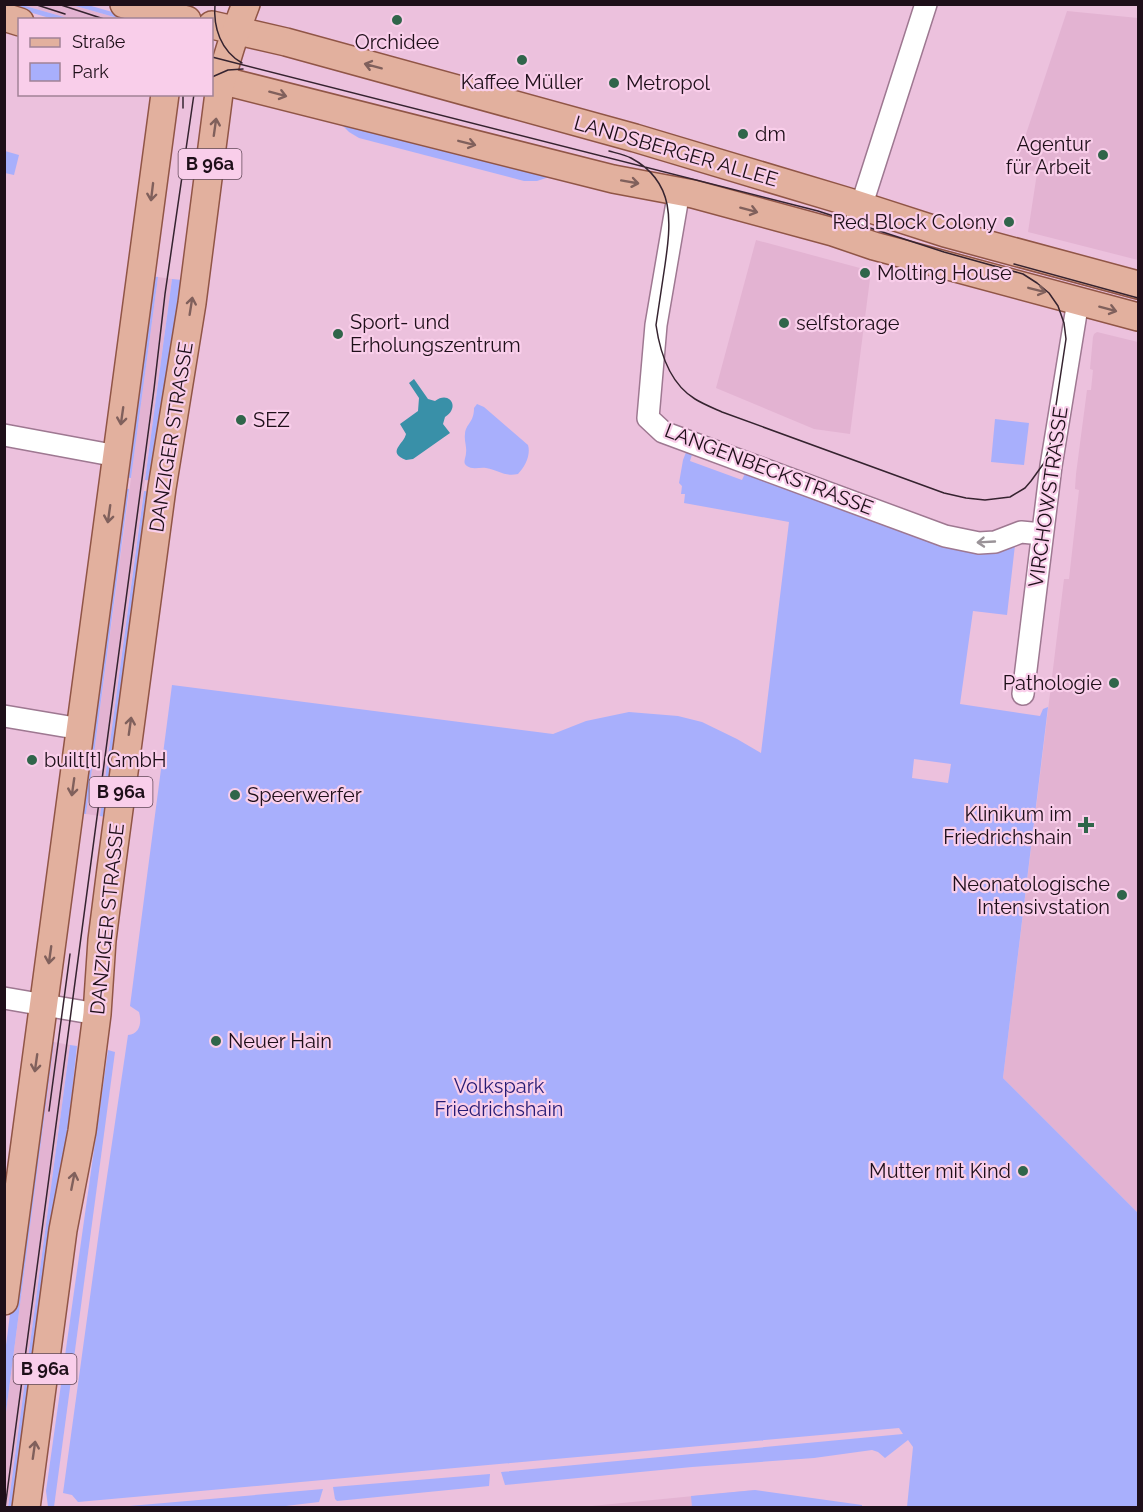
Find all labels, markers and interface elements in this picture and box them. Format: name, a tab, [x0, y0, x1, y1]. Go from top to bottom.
marker: Orchidee	[390, 13, 404, 27]
legend	[18, 18, 213, 96]
place label: Orchidee	[355, 30, 440, 54]
text: Straße	[72, 31, 126, 52]
marker: Kaffee Müller	[515, 53, 529, 67]
one-way arrow	[364, 59, 383, 71]
text: Park	[72, 61, 109, 82]
place label: Kaffee Müller	[461, 70, 583, 94]
place label: Metropol	[626, 71, 711, 95]
marker: Metropol	[607, 76, 621, 90]
one-way arrow	[268, 89, 287, 101]
street label: LANDSBERGER ALLEE	[571, 110, 781, 192]
one-way arrow	[209, 118, 220, 138]
place label: dm	[755, 122, 786, 146]
marker: dm	[736, 127, 750, 141]
place label: Agentur für Arbeit	[1006, 132, 1091, 179]
one-way arrow	[457, 137, 476, 149]
marker: Agentur für Arbeit	[1096, 148, 1110, 162]
road number: B 96a	[178, 149, 242, 179]
one-way arrow	[619, 177, 639, 188]
one-way arrow	[146, 181, 157, 201]
one-way arrow	[739, 204, 758, 216]
place label: Red Block Colony	[832, 210, 997, 234]
marker: Red Block Colony	[1002, 215, 1016, 229]
place label: Molting House	[877, 261, 1012, 285]
marker: Molting House	[858, 266, 872, 280]
one-way arrow	[1027, 284, 1046, 296]
one-way arrow	[186, 296, 197, 316]
one-way arrow	[1098, 303, 1117, 315]
place label: Sport- und Erholungszentrum	[350, 310, 521, 357]
place label: selfstorage	[796, 311, 900, 335]
marker: selfstorage	[777, 316, 791, 330]
marker: Sport- und Erholungszentrum	[331, 327, 345, 341]
street label: DANZIGER STRASSE	[144, 340, 198, 534]
one-way arrow	[116, 405, 127, 425]
street label: VIRCHOWSTRASSE	[1023, 405, 1073, 589]
place label: SEZ	[253, 408, 290, 432]
marker: SEZ	[234, 413, 248, 427]
street label: LANGENBECKSTRASSE	[661, 418, 877, 520]
one-way arrow	[103, 503, 114, 523]
one-way arrow	[976, 536, 996, 547]
place label: Pathologie	[1003, 671, 1102, 695]
marker: Pathologie	[1107, 676, 1121, 690]
one-way arrow	[125, 717, 136, 737]
place label: built[t] GmbH	[44, 748, 166, 772]
marker: built[t] GmbH	[25, 753, 39, 767]
one-way arrow	[67, 777, 78, 796]
road number: B 96a	[90, 777, 152, 807]
place label: Speerwerfer	[247, 783, 362, 807]
marker: Speerwerfer	[228, 788, 242, 802]
place label: Klinikum im Friedrichshain	[943, 802, 1072, 849]
marker: Klinikum im Friedrichshain	[1077, 816, 1095, 834]
street label: DANZIGER STRASSE	[85, 822, 129, 1016]
place label: Neonatologische Intensivstation	[952, 872, 1110, 919]
marker: Neonatologische Intensivstation	[1115, 888, 1129, 902]
one-way arrow	[45, 945, 56, 965]
place label: Neuer Hain	[228, 1029, 332, 1053]
marker: Neuer Hain	[209, 1034, 223, 1048]
one-way arrow	[30, 1053, 41, 1072]
park label: Volkspark Friedrichshain	[435, 1074, 563, 1121]
place label: Mutter mit Kind	[869, 1159, 1011, 1183]
marker: Mutter mit Kind	[1016, 1164, 1030, 1178]
one-way arrow	[67, 1171, 79, 1190]
road number: B 96a	[14, 1354, 76, 1384]
one-way arrow	[28, 1440, 39, 1460]

